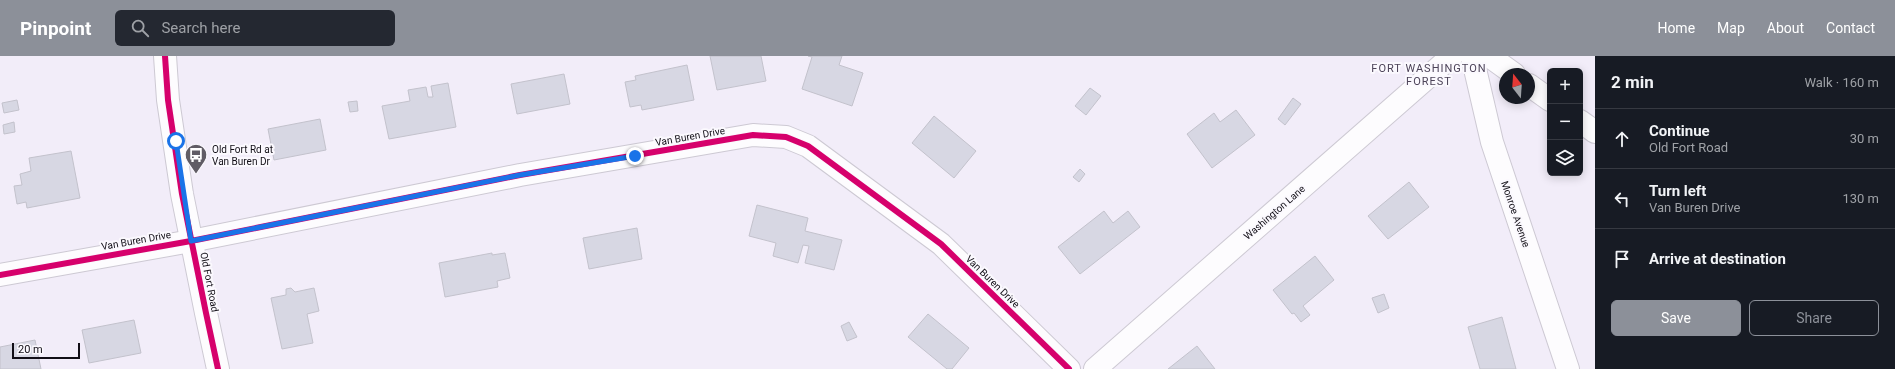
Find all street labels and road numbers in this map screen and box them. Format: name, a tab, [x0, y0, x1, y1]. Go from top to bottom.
street label: Van Buren Drive	[654, 125, 726, 148]
street label: Monroe Avenue	[1499, 180, 1532, 249]
street label: Washington Lane	[1242, 183, 1307, 242]
street label: Van Buren Drive	[100, 229, 172, 252]
street label: Old Fort Road	[198, 251, 221, 313]
street label: Van Buren Drive	[964, 253, 1022, 310]

